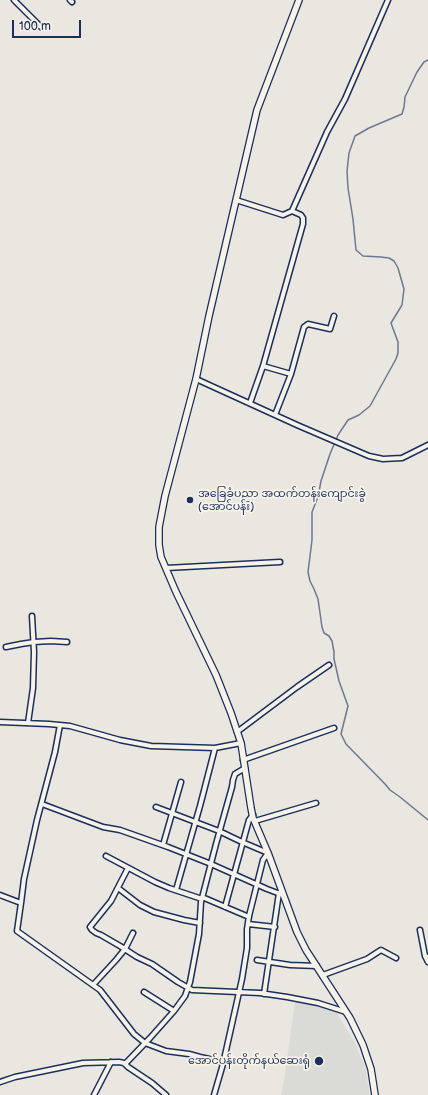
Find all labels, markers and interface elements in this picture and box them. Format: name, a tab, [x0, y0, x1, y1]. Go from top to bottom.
scale bar	[14, 12, 83, 38]
text: 100 m	[19, 19, 51, 34]
place label: အခြေခံပညာ အထက်တန်းကျောင်းခွဲ (အောင်ပန်း)	[198, 487, 366, 513]
marker: အခြေခံပညာ အထက်တန်းကျောင်းခွဲ (အောင်ပန်း)	[185, 495, 195, 505]
place label: အောင်ပန်းတိုက်နယ်ဆေးရုံ	[188, 1054, 310, 1068]
marker: အောင်ပန်းတိုက်နယ်ဆေးရုံ	[313, 1055, 325, 1067]

